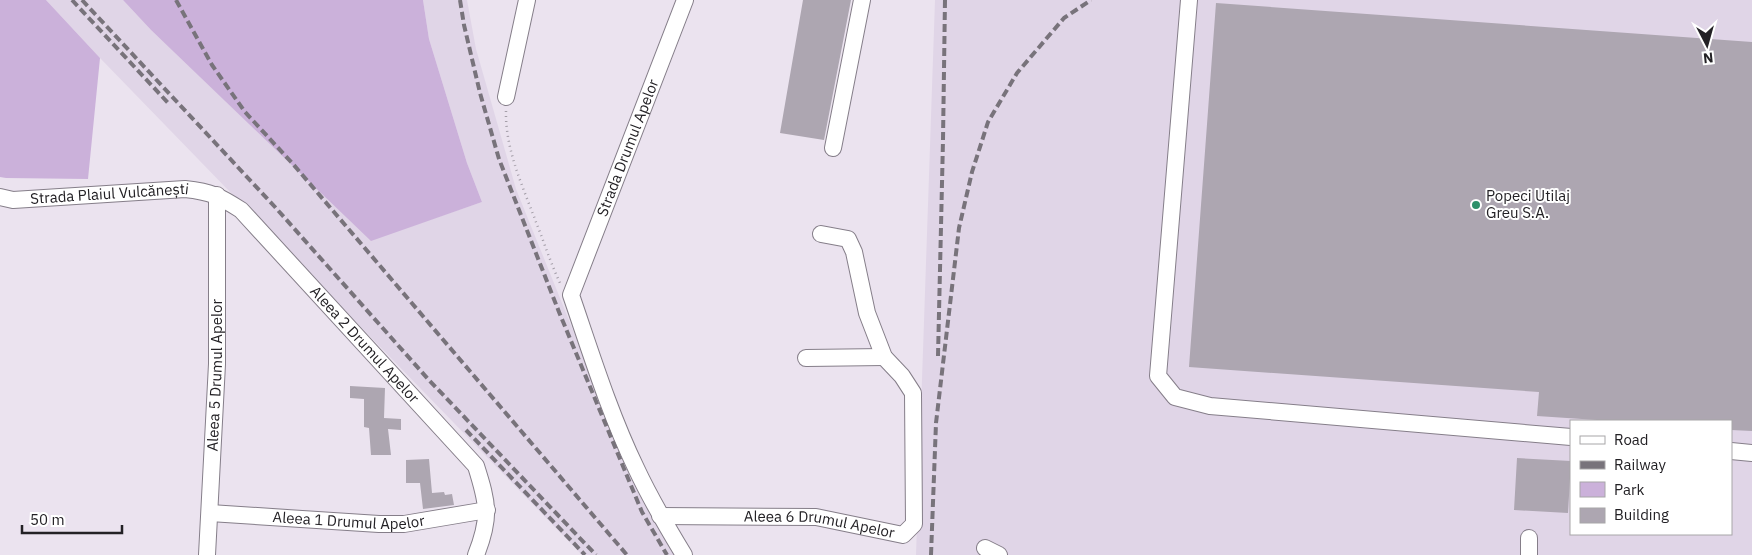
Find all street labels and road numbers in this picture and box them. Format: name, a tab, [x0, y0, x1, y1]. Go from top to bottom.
street label: Strada Drumul Apelor	[592, 76, 663, 219]
street label: Strada Plaiul Vulcănești	[30, 179, 190, 208]
street label: Aleea 2 Drumul Apelor	[306, 282, 424, 407]
street label: Aleea 5 Drumul Apelor	[202, 299, 226, 452]
street label: Aleea 1 Drumul Apelor	[272, 507, 426, 533]
street label: Aleea 6 Drumul Apelor	[744, 507, 897, 542]

